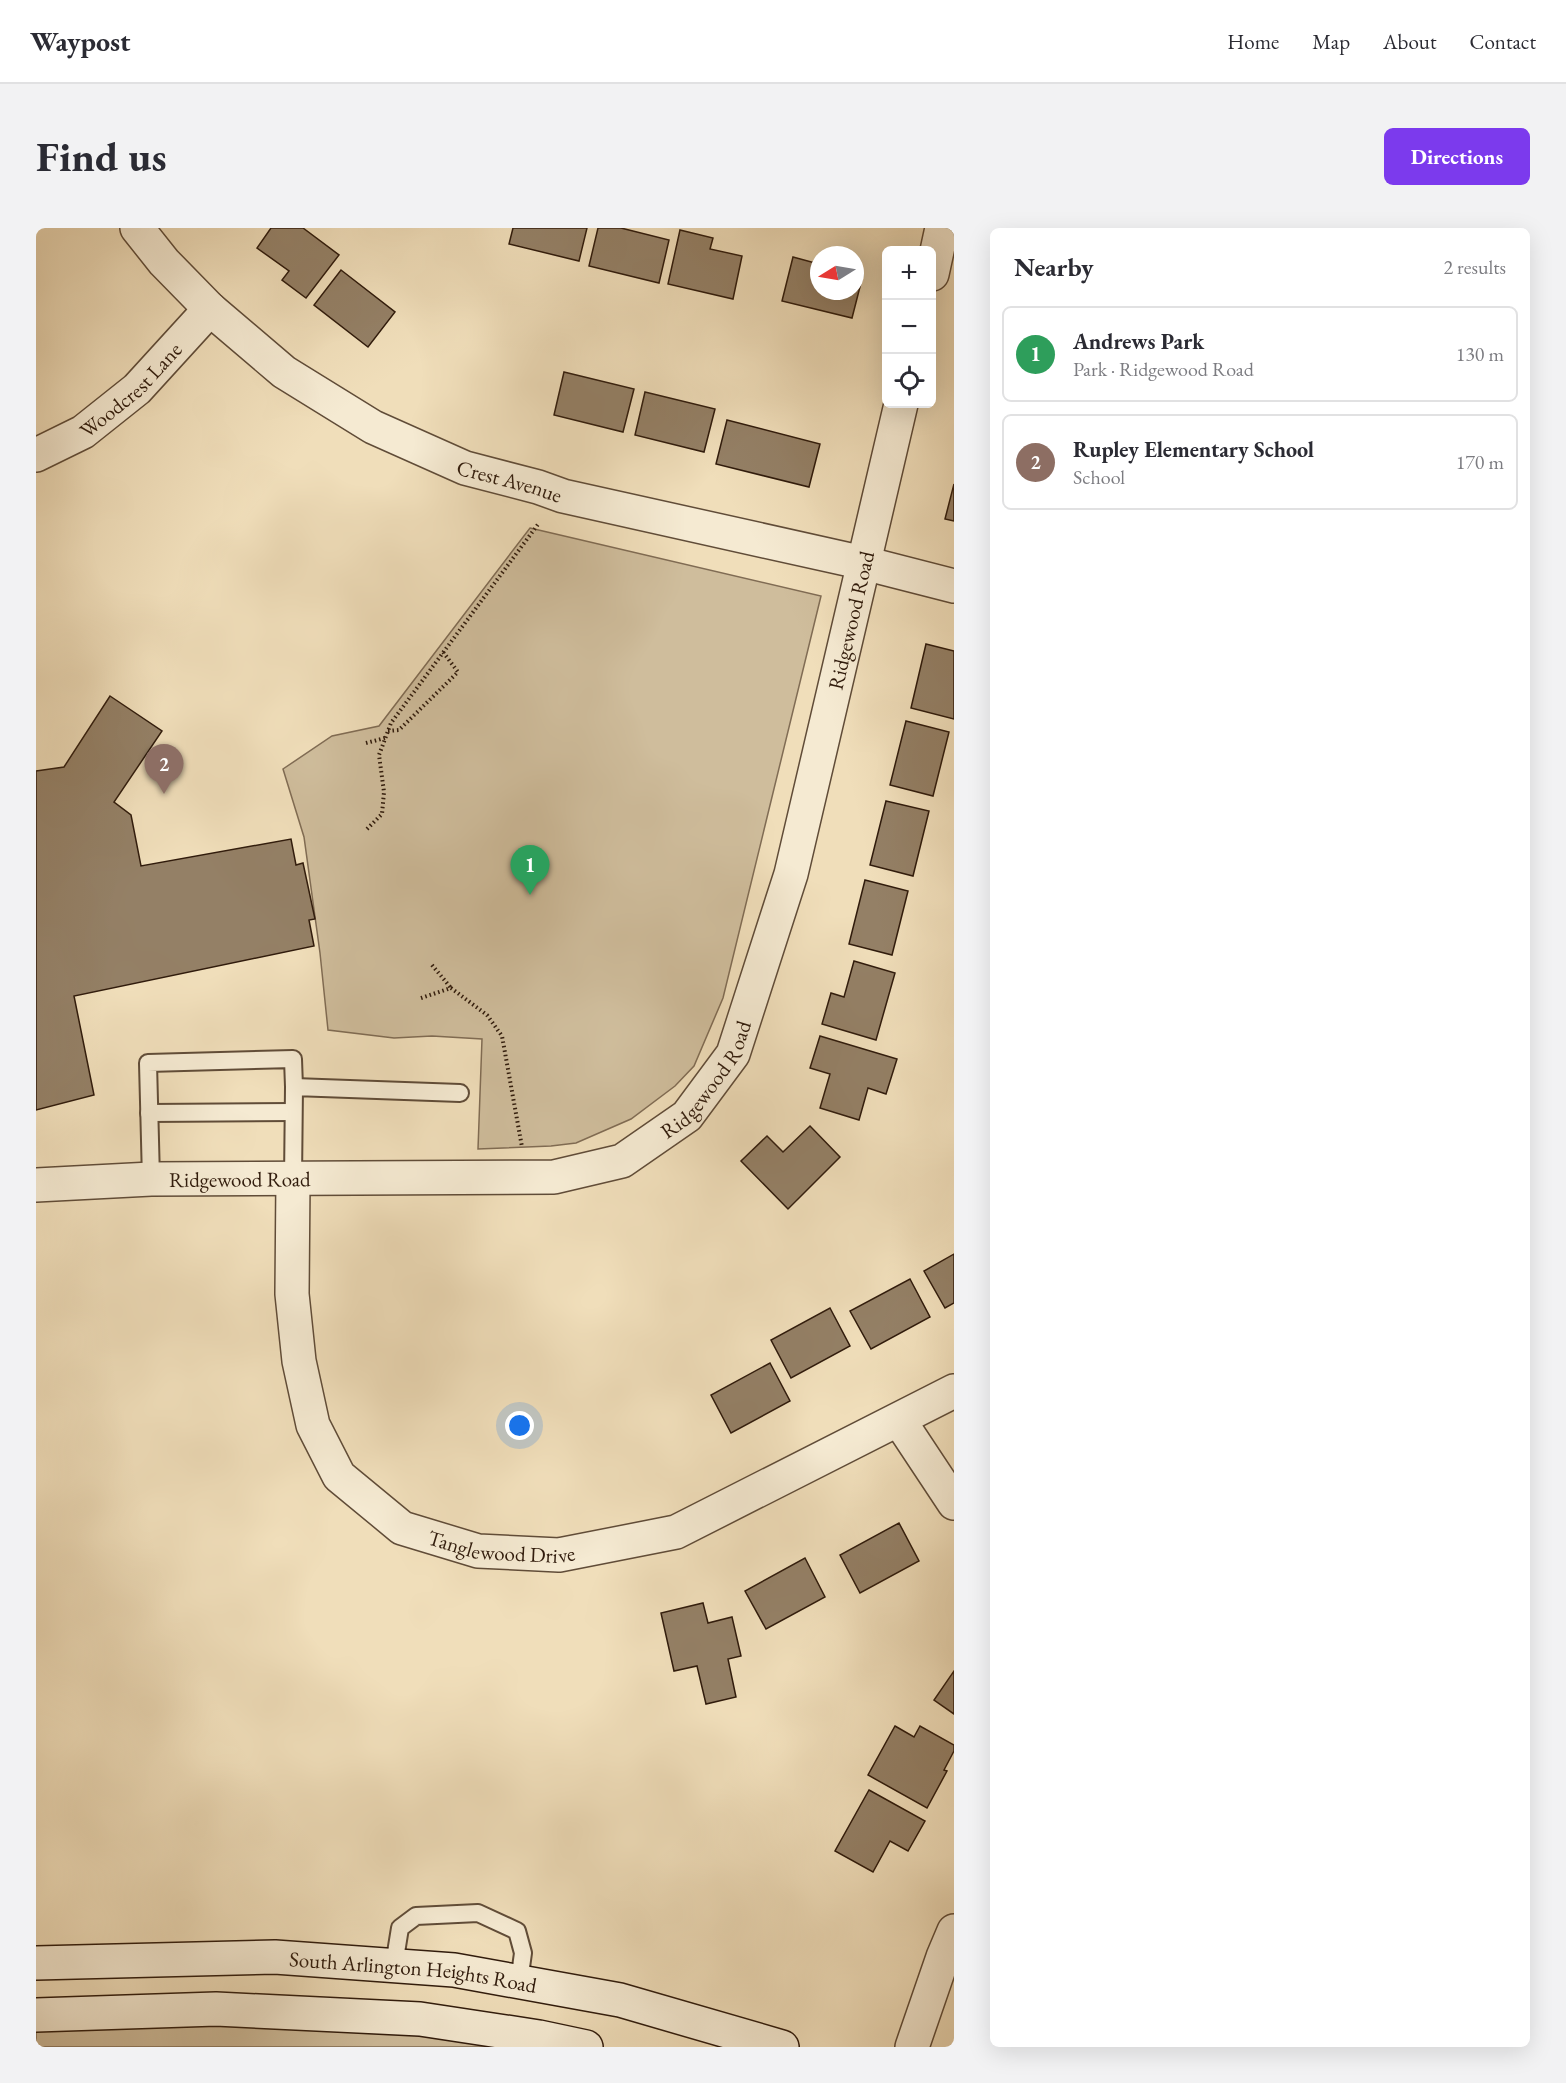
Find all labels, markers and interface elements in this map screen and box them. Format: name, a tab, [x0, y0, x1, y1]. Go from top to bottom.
text: Waypost	[30, 23, 131, 59]
text: Home	[1227, 28, 1279, 55]
text: Map	[1312, 28, 1350, 55]
text: About	[1383, 28, 1436, 55]
text: Contact	[1469, 28, 1536, 55]
button: Directions	[1384, 128, 1530, 185]
text: Find us	[36, 129, 167, 184]
north arrow	[810, 246, 864, 300]
map controls	[882, 246, 936, 408]
button: +	[882, 246, 936, 300]
text: Nearby	[1014, 250, 1094, 284]
text: 2 results	[1443, 254, 1506, 280]
button: −	[882, 300, 936, 354]
text: Andrews Park	[1073, 327, 1204, 356]
street label: Woodcrest Lane	[74, 336, 187, 443]
text: 1	[1030, 341, 1041, 367]
text: 130 m	[1456, 341, 1504, 367]
button: locate	[882, 354, 936, 408]
text: Park · Ridgewood Road	[1073, 356, 1254, 382]
text: Rupley Elementary School	[1073, 435, 1314, 464]
text: 2	[1030, 449, 1041, 475]
text: 170 m	[1456, 449, 1504, 475]
street label: Crest Avenue	[452, 453, 566, 508]
text: School	[1073, 464, 1125, 490]
street label: Ridgewood Road	[821, 548, 880, 692]
pin: 2	[144, 744, 184, 794]
pin: 1	[510, 846, 550, 895]
street label: Ridgewood Road	[655, 1017, 757, 1144]
street label: Ridgewood Road	[169, 1165, 311, 1192]
your location	[505, 1411, 534, 1440]
street label: Tanglewood Drive	[425, 1523, 577, 1568]
street label: South Arlington Heights Road	[288, 1945, 539, 1998]

